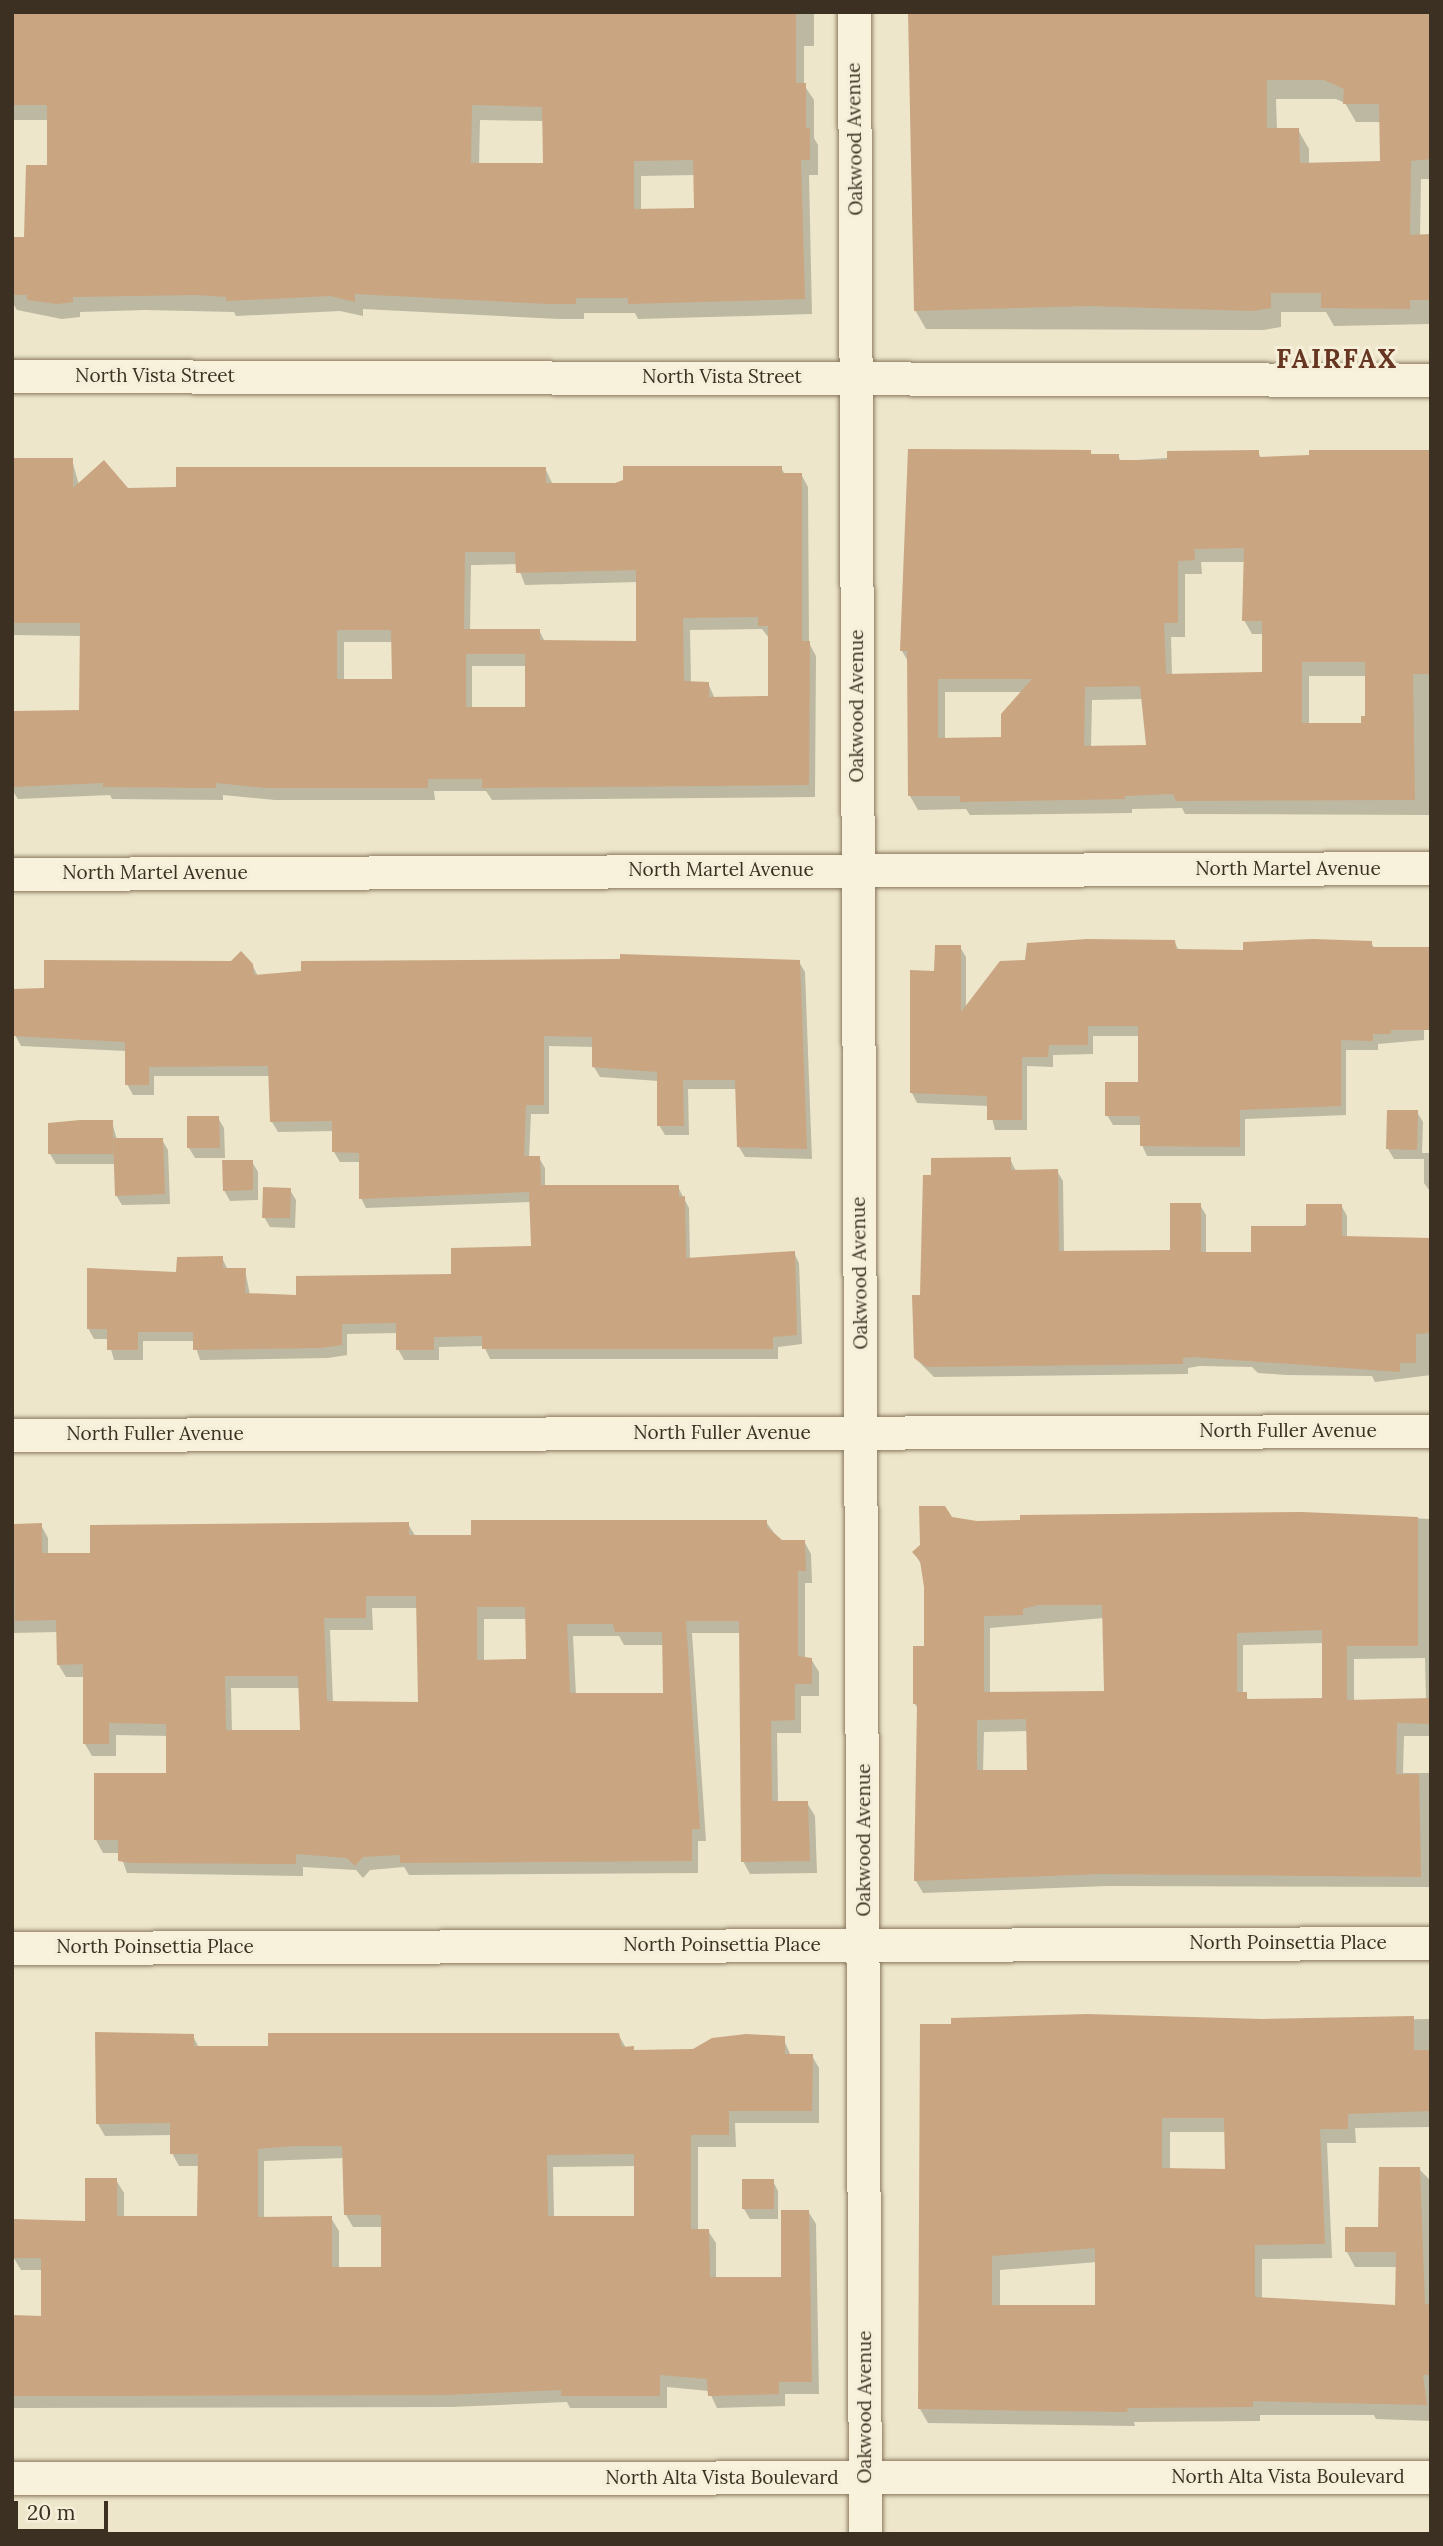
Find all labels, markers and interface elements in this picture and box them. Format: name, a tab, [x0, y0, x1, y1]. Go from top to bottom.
street label: Oakwood Avenue	[842, 62, 868, 216]
district label: FAIRFAX	[1277, 343, 1397, 375]
street label: North Vista Street	[75, 365, 235, 387]
street label: North Vista Street	[642, 366, 802, 388]
street label: Oakwood Avenue	[846, 629, 868, 783]
street label: North Martel Avenue	[1195, 858, 1381, 880]
street label: North Martel Avenue	[628, 859, 814, 881]
street label: North Martel Avenue	[62, 862, 248, 884]
street label: Oakwood Avenue	[847, 1196, 873, 1350]
street label: North Fuller Avenue	[1199, 1420, 1377, 1442]
street label: North Fuller Avenue	[633, 1422, 811, 1444]
street label: North Fuller Avenue	[66, 1423, 244, 1445]
street label: Oakwood Avenue	[853, 1763, 875, 1917]
street label: North Poinsettia Place	[1189, 1932, 1387, 1954]
street label: North Poinsettia Place	[623, 1934, 821, 1956]
street label: North Poinsettia Place	[56, 1936, 254, 1958]
street label: Oakwood Avenue	[854, 2330, 876, 2484]
street label: North Alta Vista Boulevard	[1171, 2466, 1405, 2488]
street label: North Alta Vista Boulevard	[605, 2467, 839, 2489]
scale bar	[18, 2486, 112, 2530]
text: 20 m	[27, 2499, 76, 2526]

